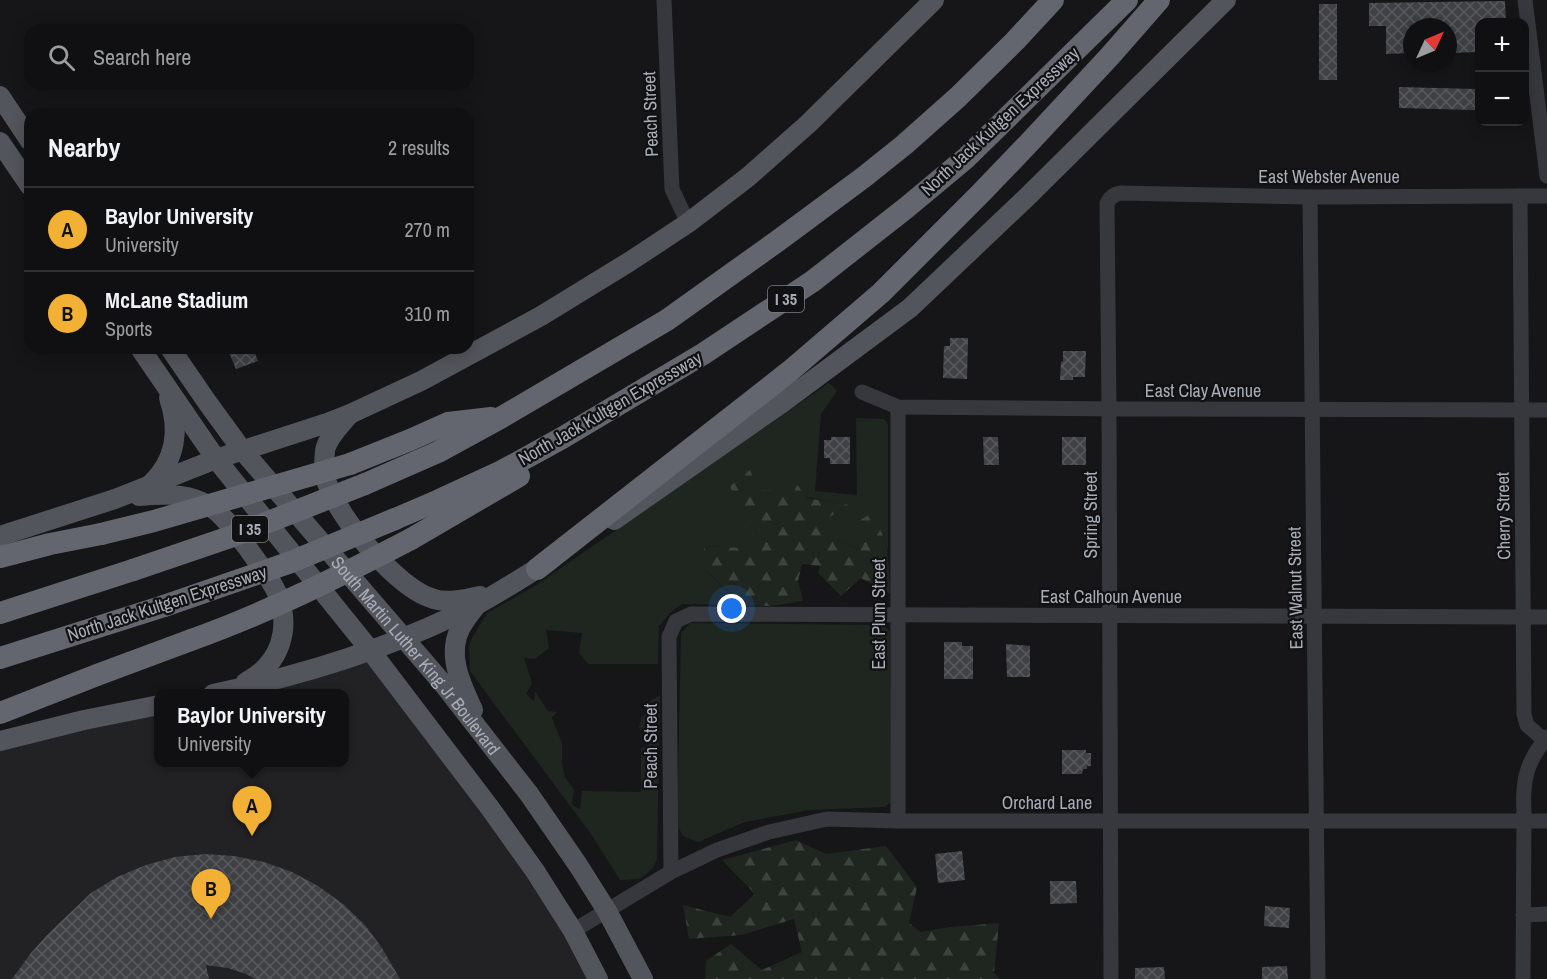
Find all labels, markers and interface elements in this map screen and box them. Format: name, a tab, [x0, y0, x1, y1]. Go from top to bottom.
north arrow	[1403, 18, 1457, 72]
map controls	[1475, 18, 1529, 126]
button: +	[1475, 18, 1529, 72]
search box	[24, 24, 474, 90]
street label: North Jack Kultgen Expressway	[915, 40, 1085, 201]
icon: search	[45, 41, 78, 74]
text: Search here	[93, 42, 191, 72]
street label: Peach Street	[636, 71, 664, 157]
button: −	[1475, 72, 1529, 126]
text: Nearby	[48, 130, 120, 165]
text: 2 results	[388, 134, 450, 161]
street label: East Webster Avenue	[1258, 164, 1400, 189]
text: Baylor University	[105, 201, 253, 231]
text: A	[62, 216, 73, 243]
text: 270 m	[404, 216, 450, 243]
text: University	[105, 231, 179, 258]
text: McLane Stadium	[105, 285, 248, 315]
road number: I 35	[768, 286, 804, 312]
text: B	[62, 300, 73, 327]
text: 310 m	[404, 300, 450, 327]
text: Sports	[105, 315, 152, 342]
street label: North Jack Kultgen Expressway	[514, 345, 707, 471]
street label: East Clay Avenue	[1145, 378, 1261, 403]
street label: Spring Street	[1078, 472, 1103, 558]
street label: Cherry Street	[1490, 472, 1516, 560]
road number: I 35	[232, 516, 268, 542]
street label: East Walnut Street	[1281, 527, 1309, 649]
street label: South Martin Luther King Jr Boulevard	[326, 550, 506, 760]
street label: North Jack Kultgen Expressway	[64, 559, 271, 647]
street label: East Plum Street	[866, 559, 891, 669]
street label: East Calhoun Avenue	[1040, 584, 1182, 609]
your location	[717, 594, 746, 623]
popup	[154, 689, 349, 767]
text: Baylor University	[177, 700, 326, 730]
street label: Peach Street	[638, 703, 663, 789]
text: University	[177, 730, 251, 757]
pin: A	[232, 786, 272, 836]
street label: Orchard Lane	[1002, 790, 1092, 815]
pin: B	[192, 870, 230, 919]

